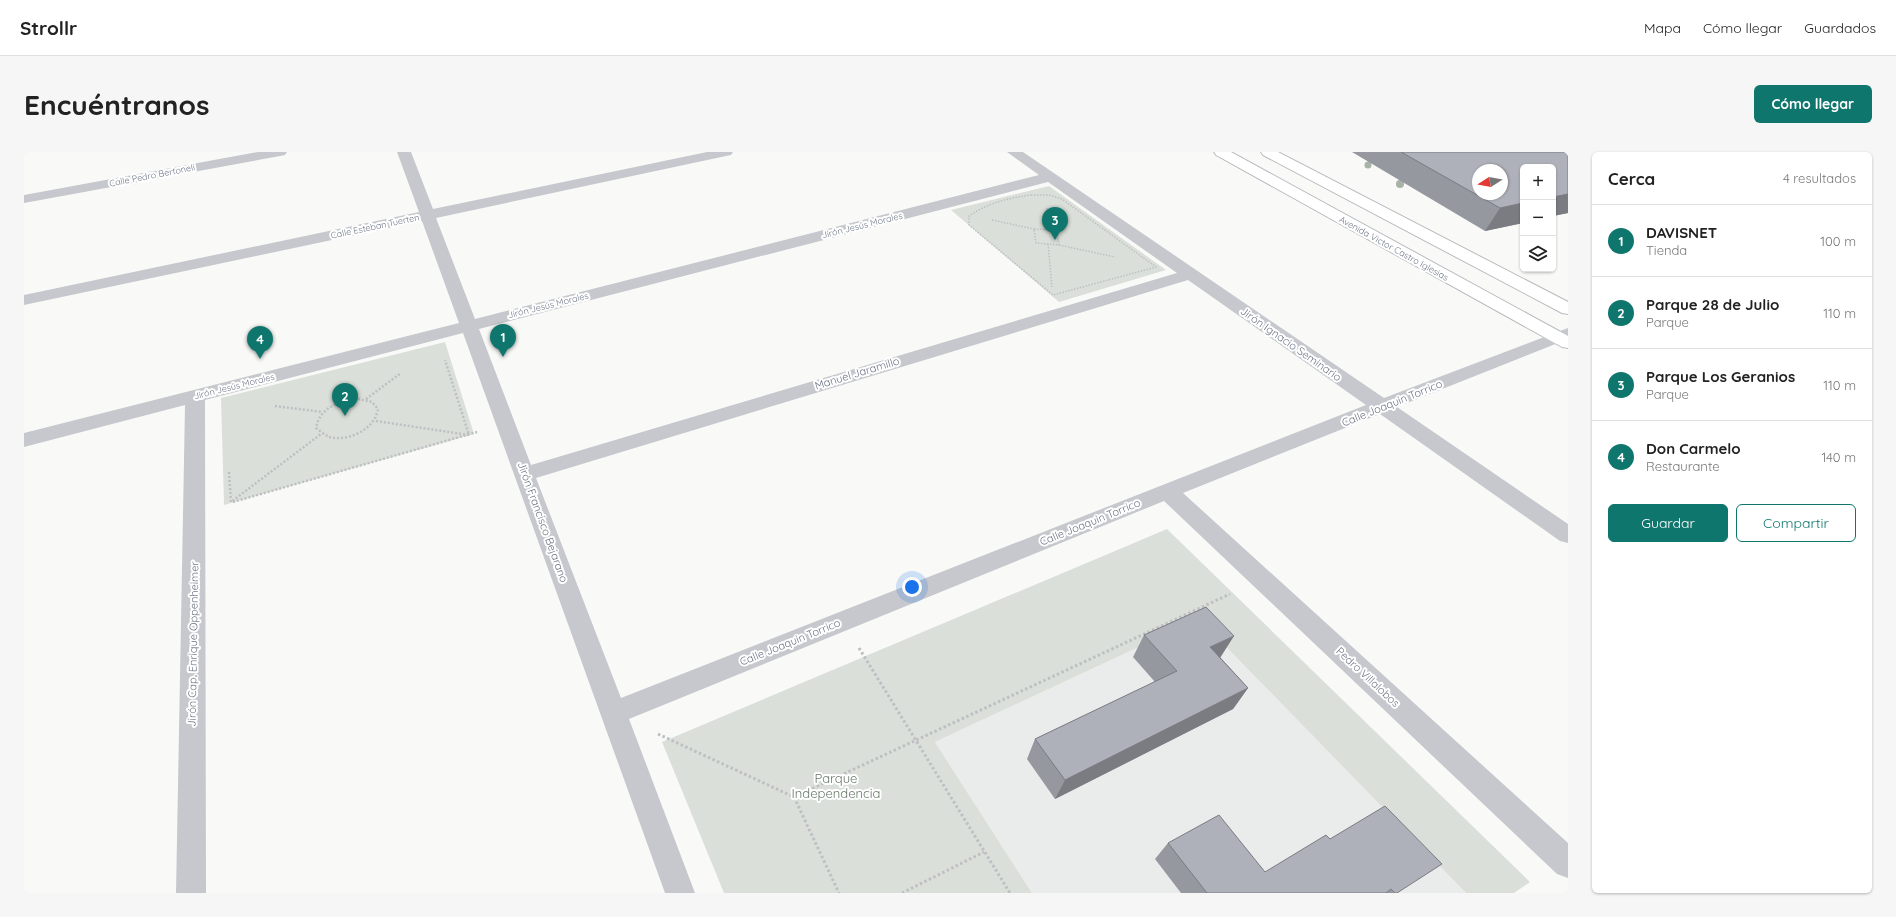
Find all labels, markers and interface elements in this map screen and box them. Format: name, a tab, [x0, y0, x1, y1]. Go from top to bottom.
text: Strollr	[20, 16, 77, 40]
text: Mapa	[1644, 19, 1681, 37]
text: Cómo llegar	[1703, 19, 1782, 37]
text: Guardados	[1804, 19, 1876, 37]
button: Cómo llegar	[1754, 85, 1872, 123]
text: Encuéntranos	[24, 87, 209, 122]
street label: Calle Pedro Bertoneli	[108, 161, 196, 189]
north arrow	[1472, 164, 1508, 200]
map controls	[1520, 164, 1556, 272]
button: +	[1520, 164, 1556, 200]
text: Cerca	[1608, 168, 1655, 189]
text: 4 resultados	[1783, 170, 1856, 186]
button: −	[1520, 200, 1556, 236]
pin: 3	[1042, 207, 1068, 240]
street label: Jirón Jesús Morales	[820, 210, 904, 240]
street label: Calle Esteban Tuerten	[330, 211, 420, 241]
street label: Avenida Victor Castro Iglesias	[1337, 213, 1451, 283]
text: DAVISNET	[1646, 223, 1717, 242]
text: 1	[1618, 233, 1624, 249]
text: 100 m	[1820, 233, 1856, 249]
button: layers	[1520, 236, 1556, 272]
text: Tienda	[1646, 242, 1687, 258]
street label: Jirón Jesús Morales	[506, 290, 590, 320]
text: Parque 28 de Julio	[1646, 295, 1779, 314]
street label: Jirón Ignacio Seminario	[1238, 304, 1345, 384]
text: 2	[1617, 305, 1625, 321]
text: 110 m	[1823, 305, 1856, 321]
text: Parque	[1646, 314, 1689, 330]
pin: 1	[490, 324, 516, 357]
pin: 4	[247, 326, 273, 359]
street label: Manuel Jaramillo	[813, 353, 901, 393]
text: Parque Los Geranios	[1646, 367, 1795, 386]
street label: Jirón Jesús Morales	[192, 371, 276, 401]
street label: Calle Joaquin Torrico	[1340, 376, 1445, 430]
text: 3	[1618, 377, 1624, 393]
text: 110 m	[1823, 377, 1856, 393]
pin: 2	[332, 383, 358, 416]
text: Parque	[1646, 386, 1689, 402]
text: Don Carmelo	[1646, 439, 1741, 458]
text: 4	[1617, 449, 1625, 465]
text: 140 m	[1821, 449, 1856, 465]
text: Restaurante	[1646, 458, 1720, 474]
street label: Jirón Francisco Bejarano	[515, 460, 571, 585]
street label: Calle Joaquin Torrico	[1038, 495, 1143, 549]
button: Guardar	[1608, 504, 1728, 542]
button: Compartir	[1736, 504, 1856, 542]
street label: Jirón Cap. Enrique Oppenheimer	[185, 560, 201, 727]
your location	[902, 577, 922, 597]
street label: Calle Joaquin Torrico	[738, 615, 843, 669]
street label: Pedro Villalobos	[1333, 644, 1403, 710]
park label: Parque Independencia	[792, 770, 880, 801]

